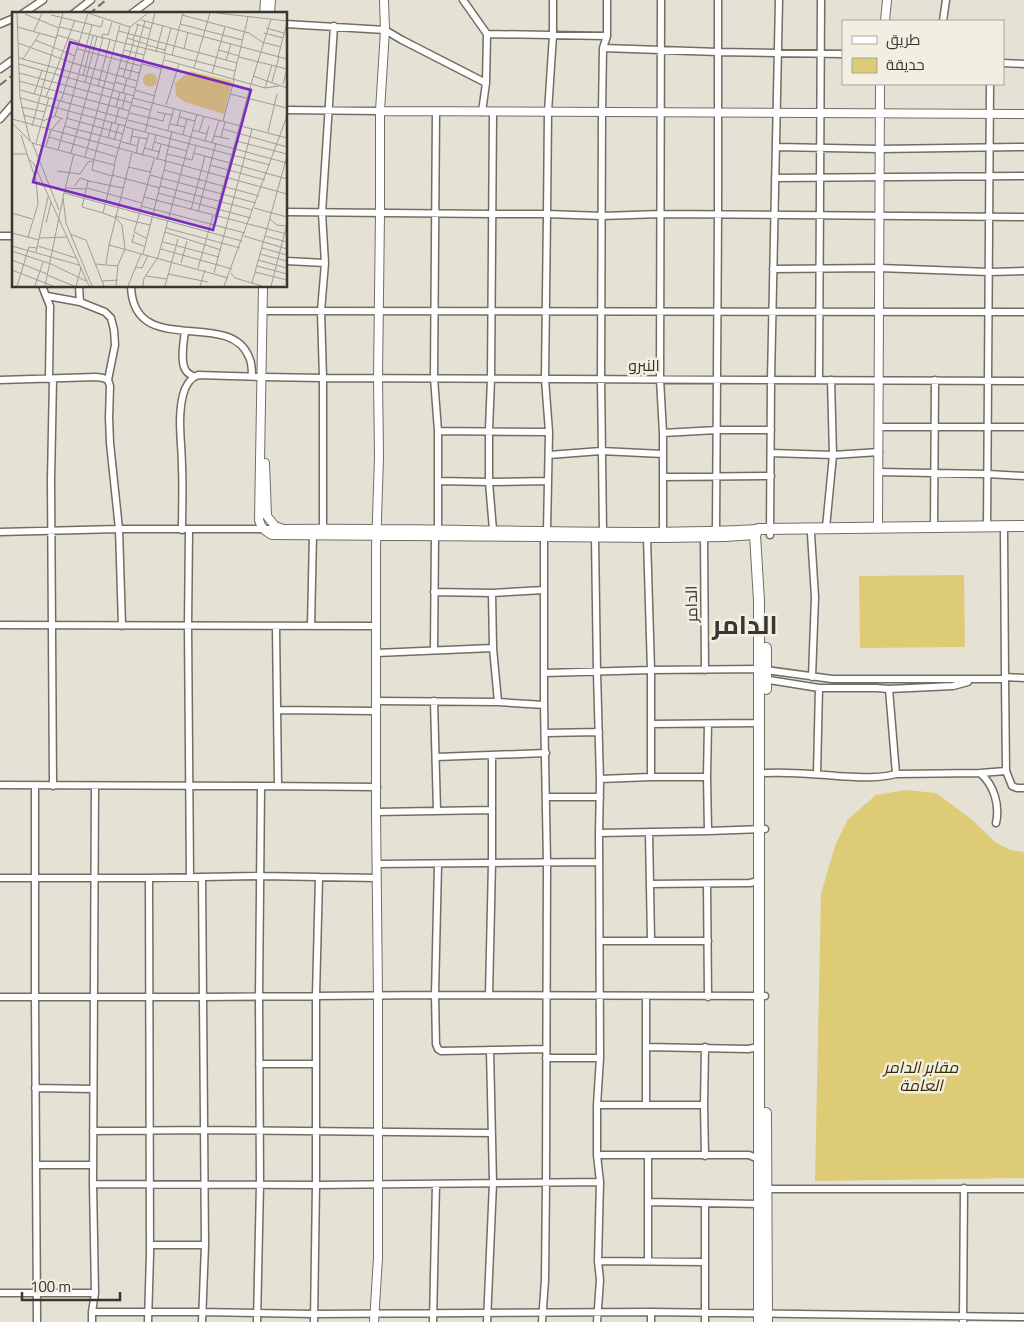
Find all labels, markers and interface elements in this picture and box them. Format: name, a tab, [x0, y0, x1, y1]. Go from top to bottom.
inset map	[12, 12, 288, 288]
legend	[842, 20, 1004, 85]
text: طريق	[886, 25, 920, 54]
text: حديقة	[886, 50, 925, 79]
street label: النبرو	[628, 350, 660, 380]
street label: الدامر	[676, 585, 706, 624]
district label: الدامر	[711, 600, 778, 649]
park label: مقابر الدامر العامة	[882, 1052, 959, 1100]
scale bar	[22, 1270, 120, 1302]
text: 100 m	[30, 1272, 71, 1301]

